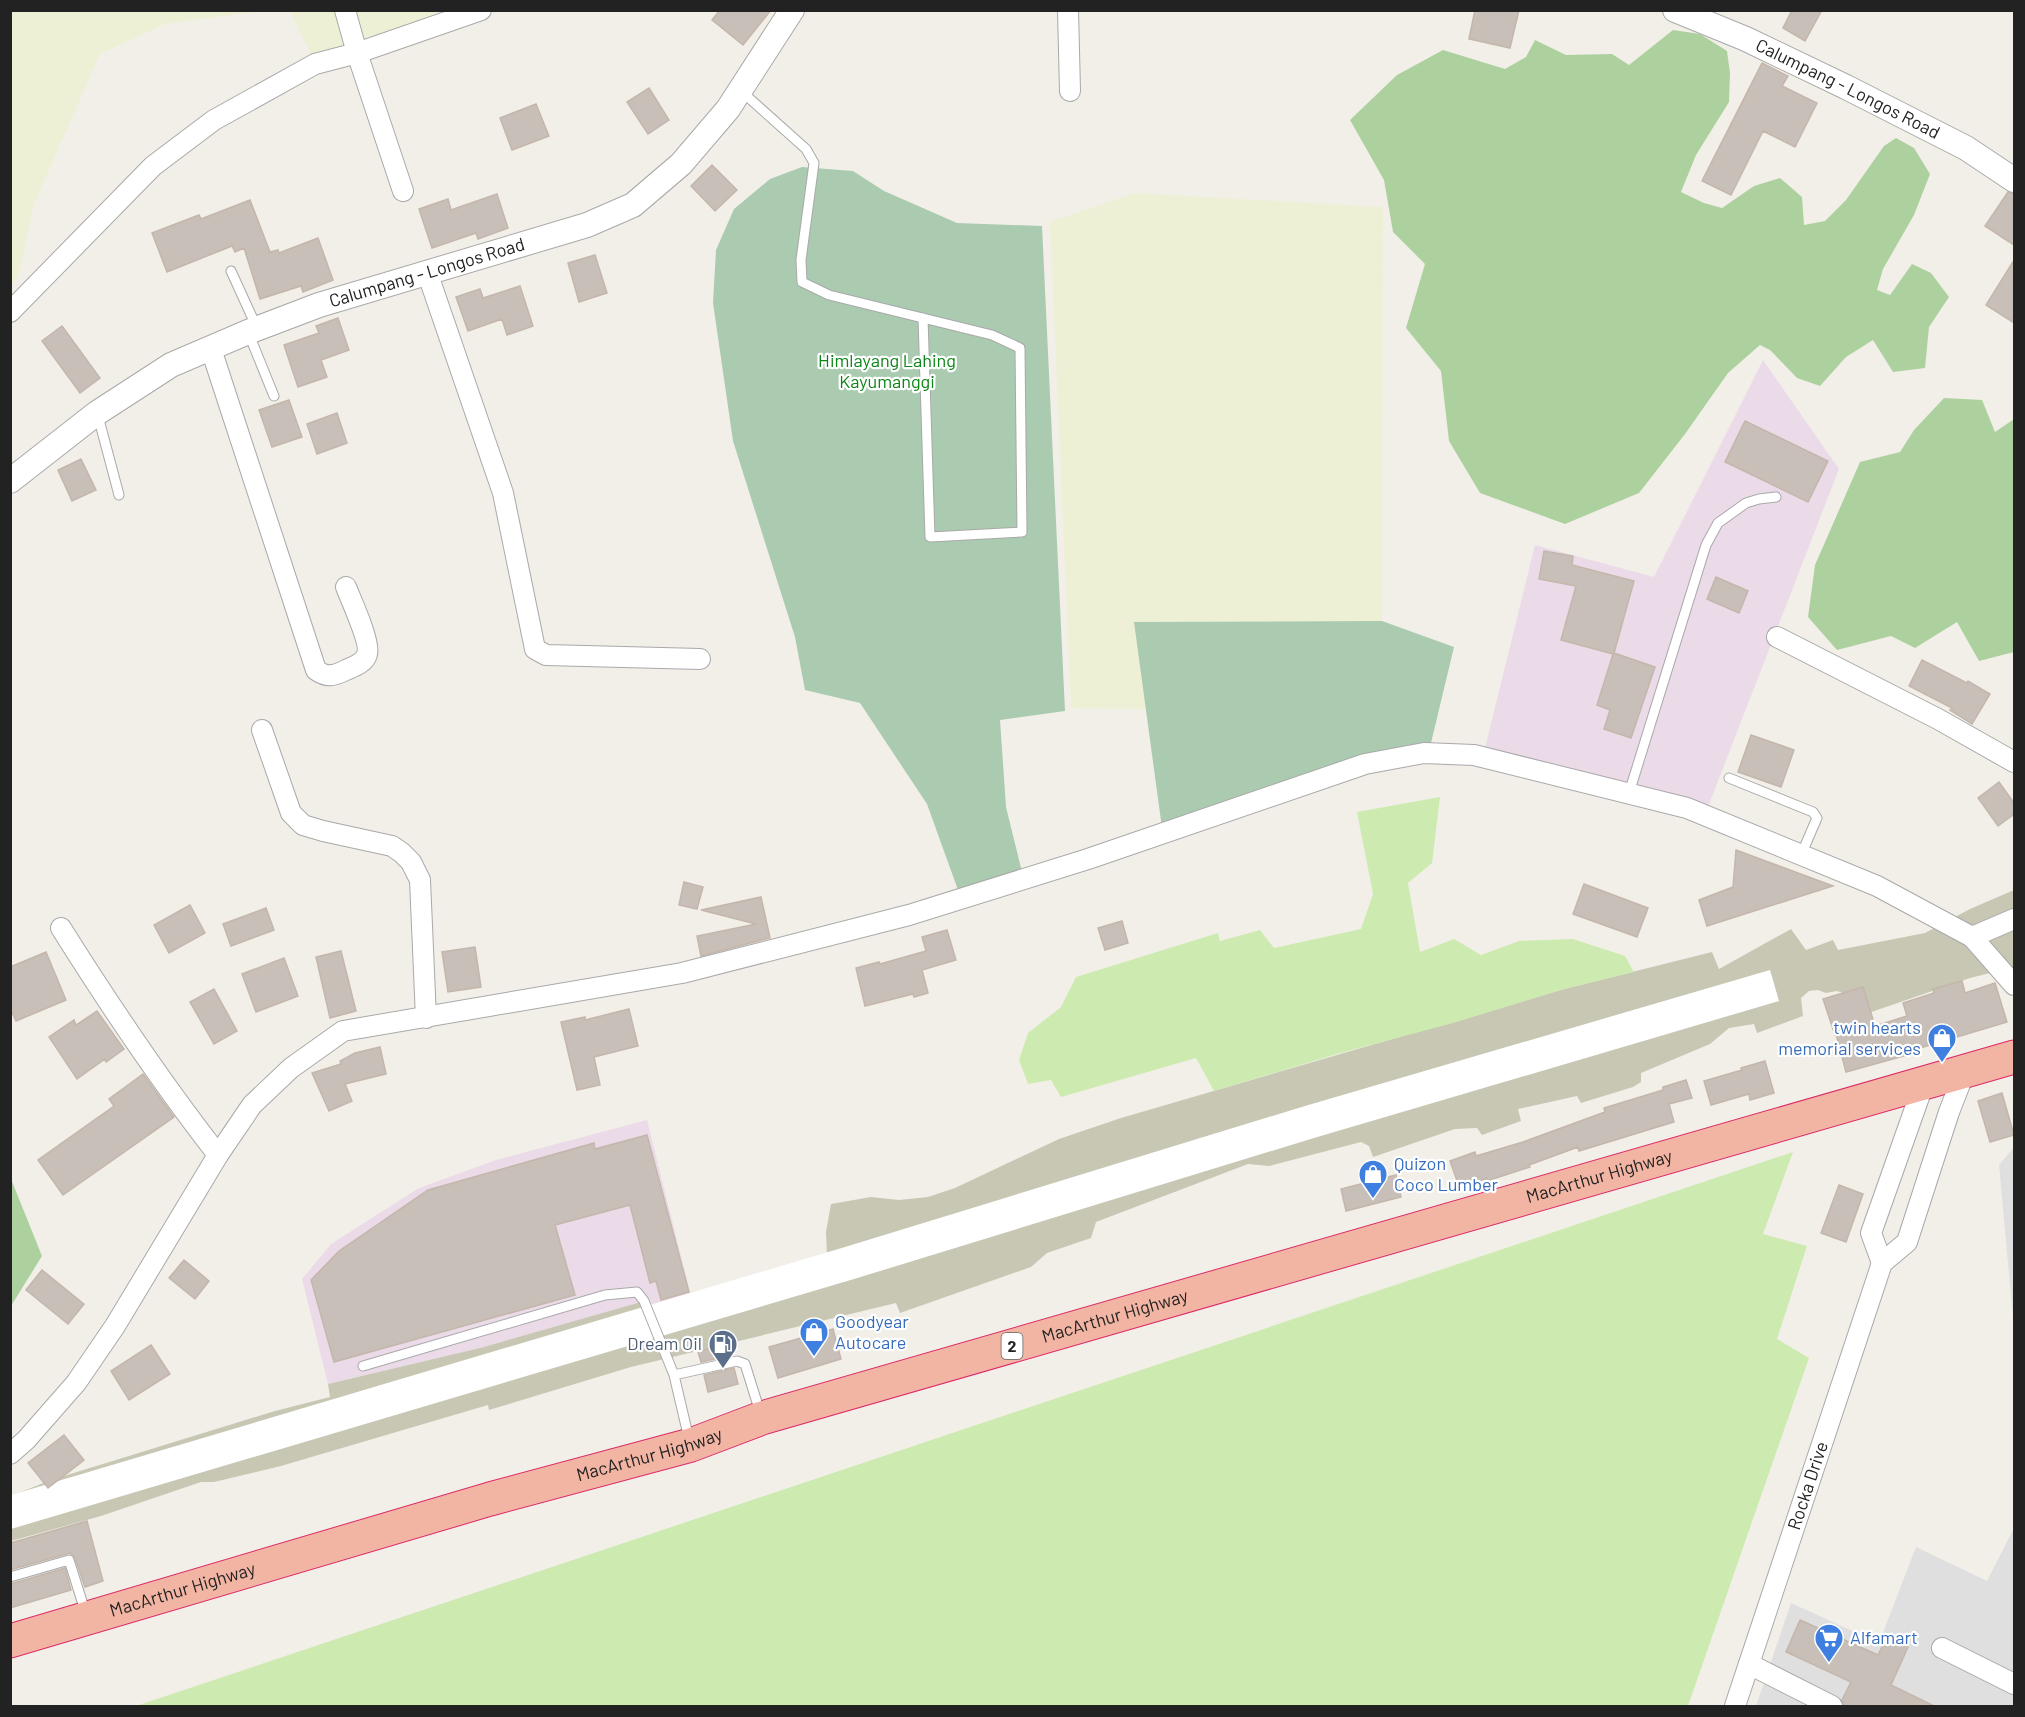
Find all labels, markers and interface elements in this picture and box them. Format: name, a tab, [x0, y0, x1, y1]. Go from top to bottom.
street label: Calumpang - Longos Road	[1752, 33, 1944, 143]
street label: Calumpang - Longos Road	[326, 232, 527, 311]
park label: Himlayang Lahing Kayumanggi	[818, 349, 956, 392]
place label: twin hearts memorial services	[1778, 1016, 1921, 1059]
shop icon: twin hearts memorial services	[1926, 1022, 1958, 1064]
street label: MacArthur Highway	[1523, 1144, 1675, 1207]
place label: Quizon Coco Lumber	[1394, 1152, 1498, 1195]
shop icon: Quizon Coco Lumber	[1357, 1158, 1389, 1200]
street label: MacArthur Highway	[1039, 1284, 1190, 1347]
place label: Goodyear Autocare	[835, 1310, 909, 1353]
shop icon: Goodyear Autocare	[798, 1316, 830, 1358]
fuel station icon: Dream Oil	[707, 1328, 739, 1370]
place label: Dream Oil	[627, 1332, 702, 1354]
road number: 2	[1002, 1333, 1022, 1359]
street label: MacArthur Highway	[574, 1422, 725, 1485]
street label: Rocka Drive	[1782, 1438, 1832, 1533]
street label: MacArthur Highway	[107, 1557, 258, 1621]
supermarket icon: Alfamart	[1813, 1622, 1845, 1664]
place label: Alfamart	[1850, 1626, 1918, 1648]

